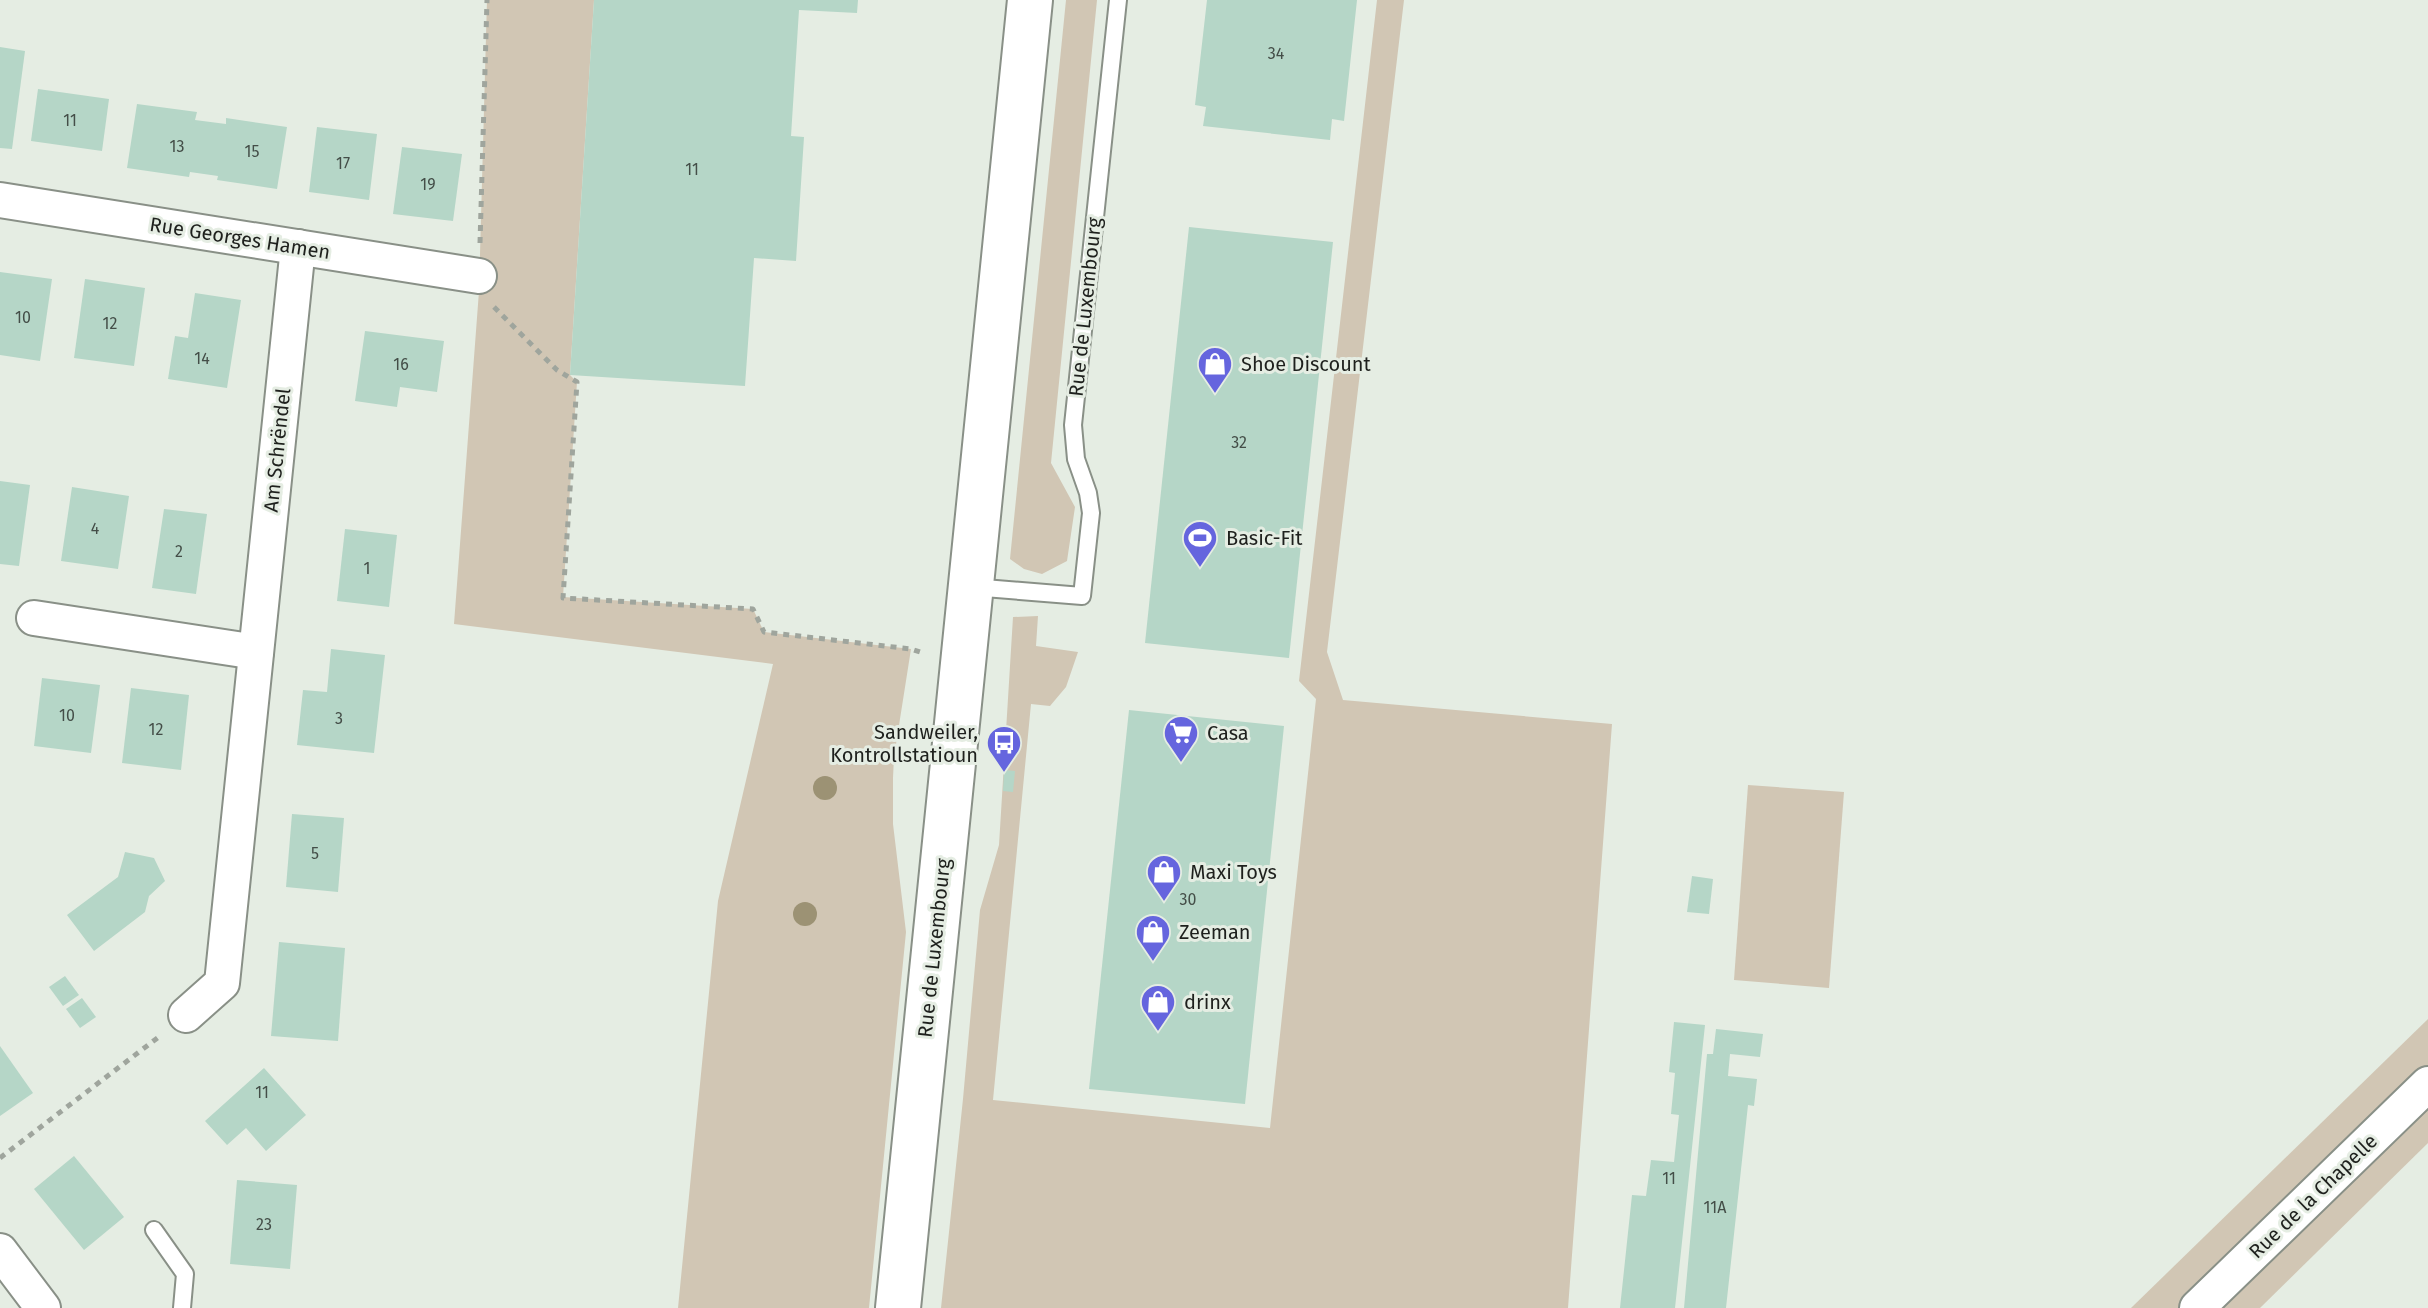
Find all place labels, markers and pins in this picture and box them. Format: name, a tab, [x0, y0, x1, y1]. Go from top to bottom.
shop icon: Shoe Discount	[1196, 345, 1234, 395]
place label: Shoe Discount	[1241, 352, 1372, 376]
sports icon: Basic-Fit	[1181, 519, 1219, 569]
place label: Basic-Fit	[1226, 526, 1303, 550]
supermarket icon: Casa	[1162, 714, 1200, 764]
place label: Sandweiler, Kontrollstatioun	[830, 720, 978, 767]
place label: Casa	[1207, 721, 1249, 745]
bus stop icon: Sandweiler, Kontrollstatioun	[985, 724, 1023, 774]
shop icon: Maxi Toys	[1145, 853, 1183, 903]
place label: Maxi Toys	[1190, 860, 1277, 884]
shop icon: Zeeman	[1134, 913, 1172, 963]
place label: Zeeman	[1179, 920, 1251, 944]
shop icon: drinx	[1139, 983, 1177, 1033]
place label: drinx	[1184, 990, 1231, 1014]

